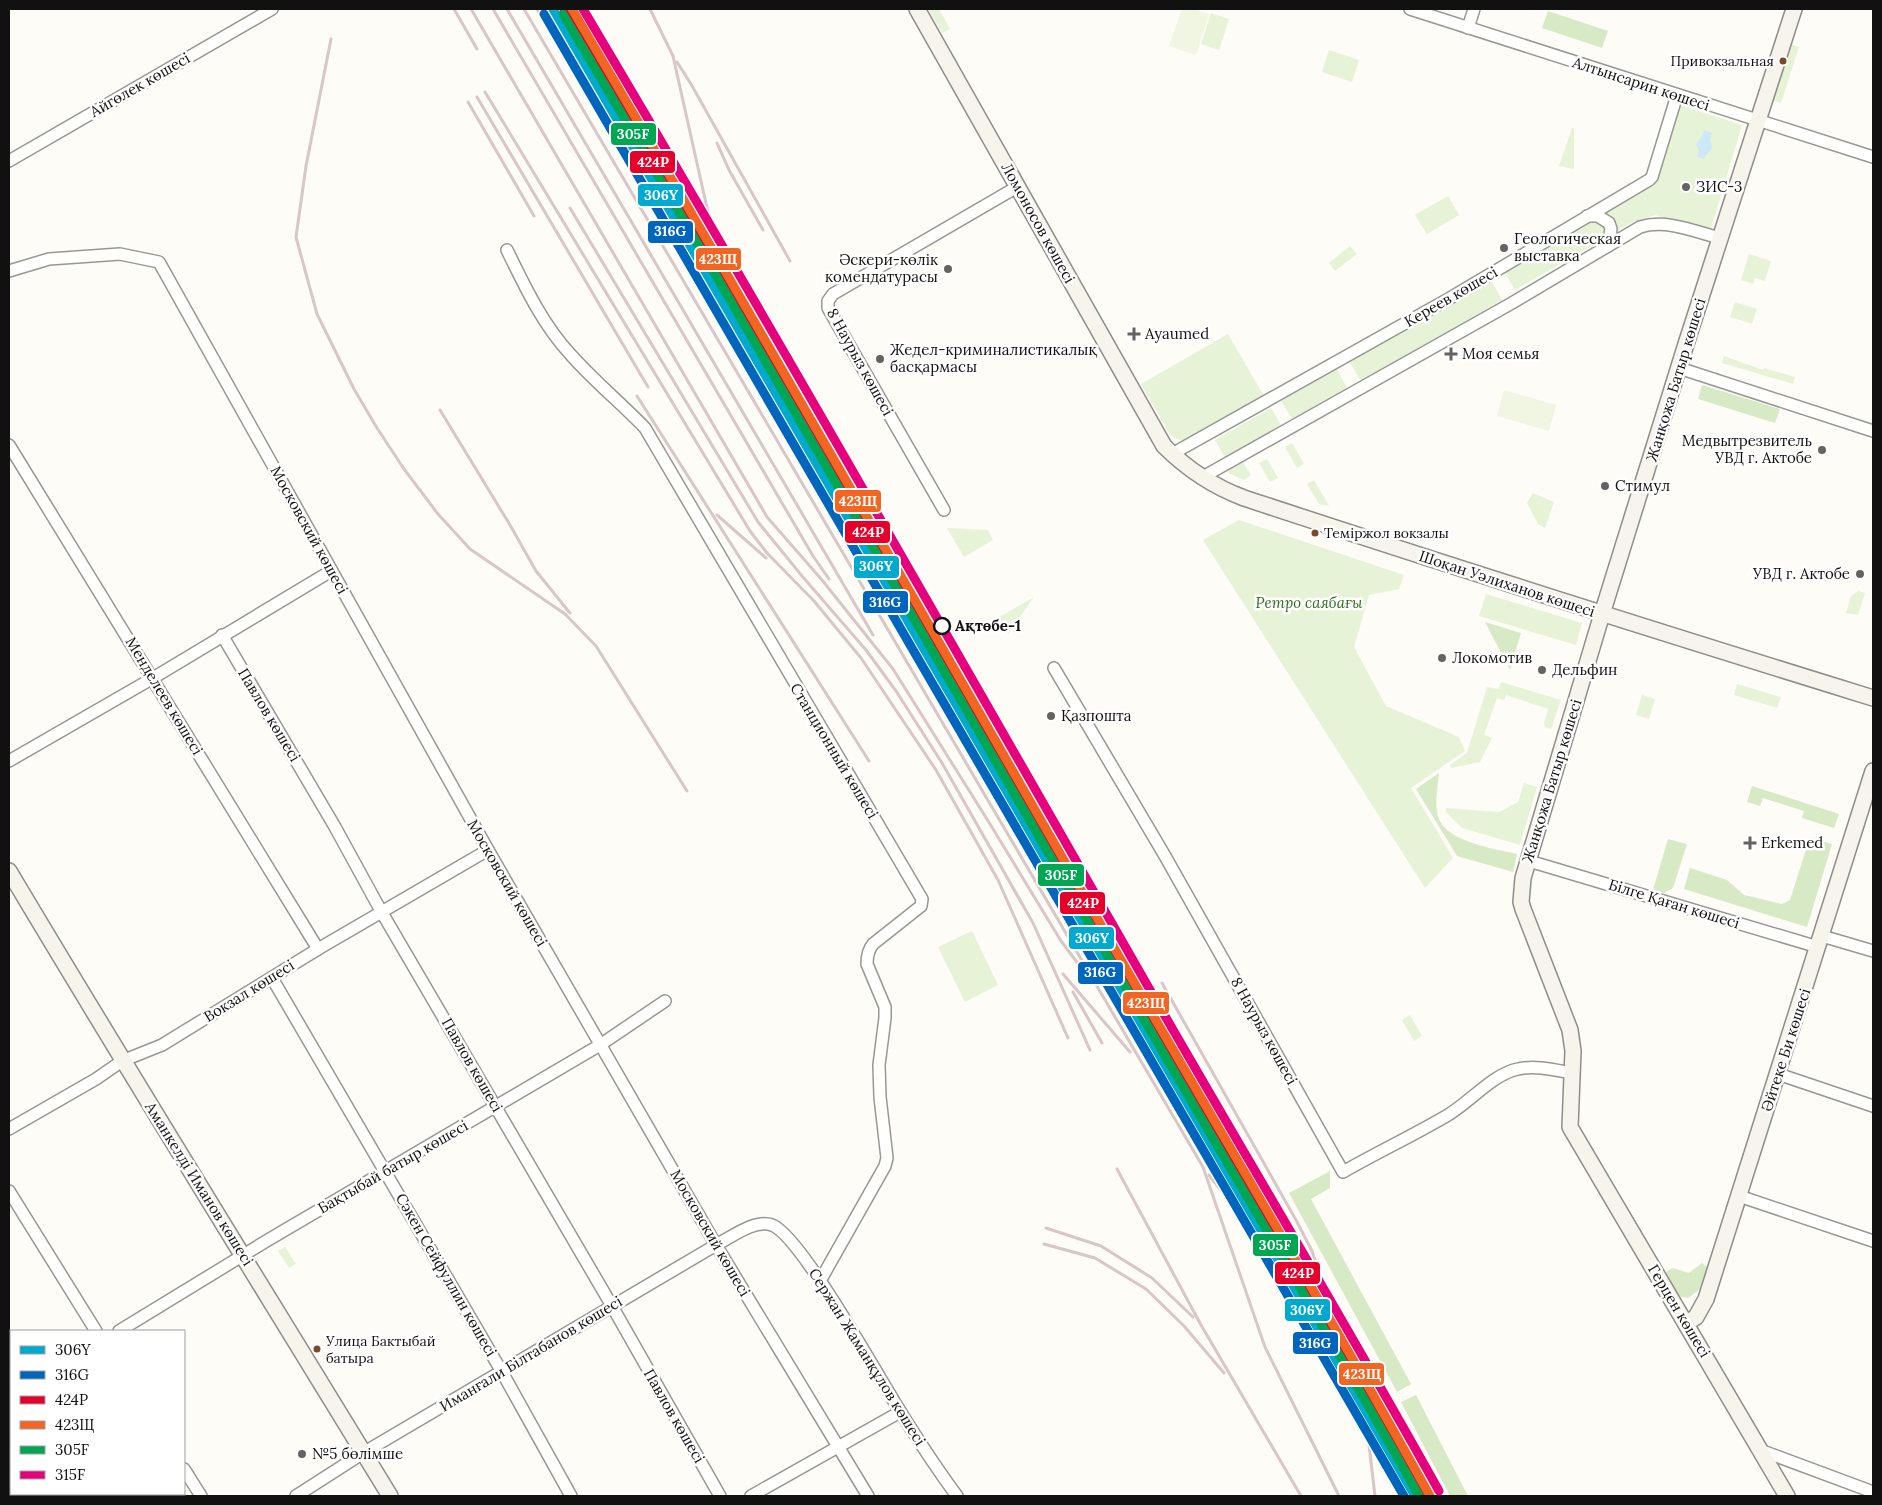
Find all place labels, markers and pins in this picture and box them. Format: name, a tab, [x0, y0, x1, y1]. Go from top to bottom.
place label: Привокзальная	[1671, 52, 1774, 70]
marker: Привокзальная	[1778, 56, 1788, 66]
place label: ЗИС-3	[1696, 177, 1742, 196]
marker: ЗИС-3	[1680, 181, 1692, 193]
place label: Геологическая выставка	[1514, 229, 1621, 265]
marker: Геологическая выставка	[1498, 242, 1510, 254]
place label: Әскери-көлік комендатурасы	[825, 250, 938, 286]
marker: Әскери-көлік комендатурасы	[942, 263, 954, 275]
place label: Ayaumed	[1144, 324, 1209, 343]
marker: Ayaumed	[1127, 327, 1141, 341]
place label: Жедел-криминалистикалық басқармасы	[890, 340, 1097, 376]
place label: Моя семья	[1462, 344, 1540, 363]
marker: Моя семья	[1444, 347, 1458, 361]
marker: Жедел-криминалистикалық басқармасы	[874, 353, 886, 365]
place label: Медвытрезвитель УВД г. Актобе	[1682, 431, 1812, 467]
marker: Медвытрезвитель УВД г. Актобе	[1816, 444, 1828, 456]
place label: Стимул	[1615, 476, 1670, 495]
marker: Стимул	[1599, 480, 1611, 492]
place label: Теміржол вокзалы	[1324, 524, 1449, 542]
marker: Теміржол вокзалы	[1310, 528, 1320, 538]
place label: УВД г. Актобе	[1752, 564, 1850, 583]
marker: УВД г. Актобе	[1854, 568, 1866, 580]
place label: Ақтөбе-1	[955, 616, 1021, 635]
marker: Ақтөбе-1	[933, 617, 951, 635]
place label: Локомотив	[1452, 648, 1532, 667]
marker: Локомотив	[1436, 652, 1448, 664]
place label: Дельфин	[1552, 660, 1617, 679]
marker: Дельфин	[1536, 664, 1548, 676]
place label: Қазпошта	[1061, 706, 1132, 725]
marker: Қазпошта	[1045, 710, 1057, 722]
place label: Erkemed	[1761, 833, 1823, 852]
marker: Erkemed	[1743, 836, 1757, 850]
place label: Улица Бактыбай батыра	[325, 1332, 436, 1367]
marker: Улица Бактыбай батыра	[312, 1344, 322, 1354]
place label: №5 бөлімше	[312, 1444, 403, 1463]
marker: №5 бөлімше	[296, 1448, 308, 1460]

